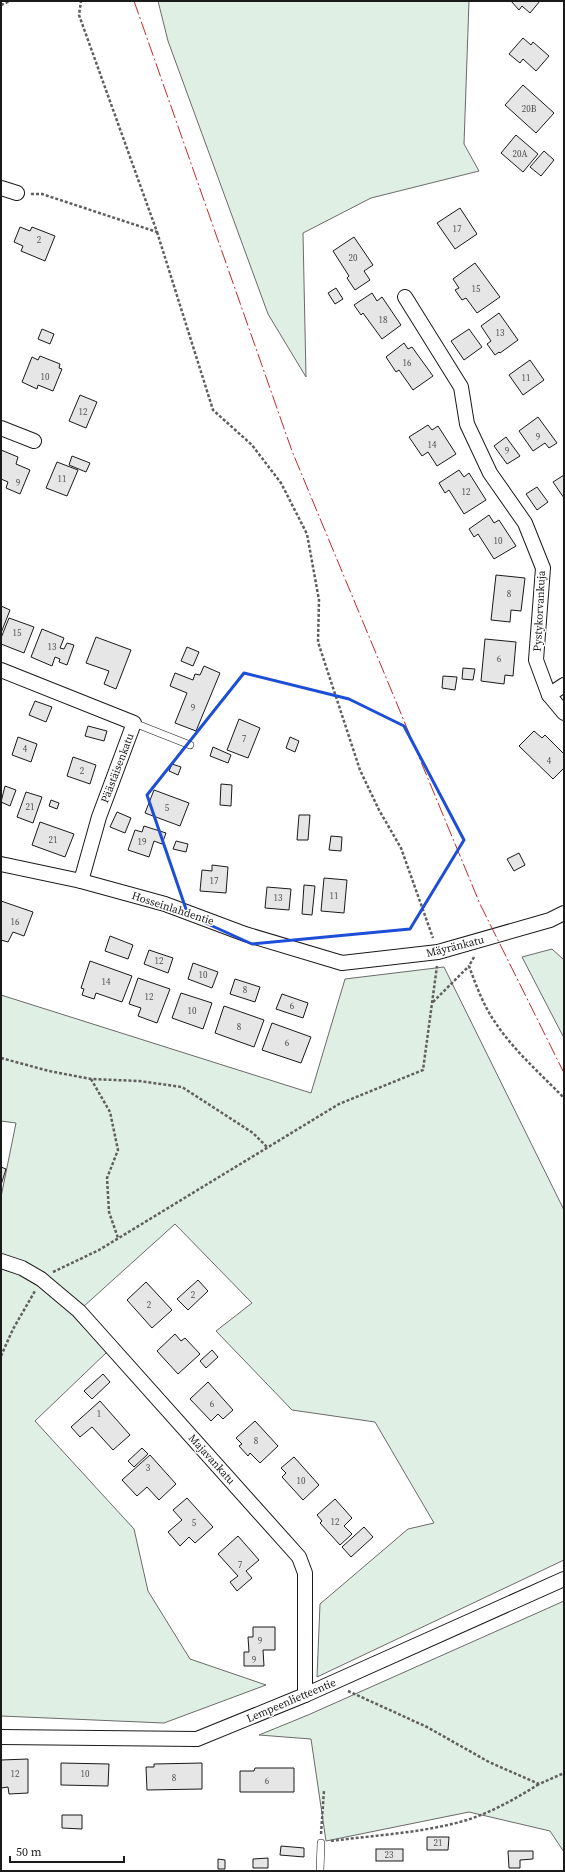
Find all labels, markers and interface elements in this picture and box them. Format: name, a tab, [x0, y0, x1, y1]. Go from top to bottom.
house number: 20B	[522, 103, 537, 115]
house number: 20A	[513, 148, 528, 160]
house number: 17	[452, 223, 462, 235]
house number: 2	[37, 234, 42, 246]
house number: 20	[348, 252, 358, 264]
house number: 15	[471, 283, 481, 295]
house number: 18	[378, 314, 388, 326]
house number: 13	[495, 327, 505, 339]
house number: 16	[402, 357, 412, 369]
house number: 10	[40, 371, 50, 383]
house number: 11	[521, 372, 531, 384]
house number: 12	[78, 406, 88, 418]
house number: 9	[536, 431, 541, 443]
house number: 14	[427, 439, 437, 451]
house number: 9	[505, 445, 510, 457]
house number: 11	[57, 473, 67, 485]
house number: 9	[16, 477, 21, 489]
house number: 12	[461, 486, 471, 498]
house number: 10	[493, 535, 503, 547]
street label: Pystykorvankuja	[530, 570, 549, 652]
house number: 8	[507, 588, 512, 600]
house number: 15	[12, 627, 22, 639]
house number: 13	[47, 641, 57, 653]
house number: 6	[497, 653, 502, 665]
house number: 9	[191, 702, 196, 714]
street label: Päästäisenkatu	[97, 731, 138, 805]
house number: 7	[242, 733, 247, 745]
house number: 4	[23, 743, 28, 755]
house number: 4	[547, 755, 552, 767]
house number: 2	[80, 765, 85, 777]
house number: 21	[25, 801, 35, 813]
house number: 5	[165, 802, 170, 814]
house number: 21	[48, 834, 58, 846]
house number: 19	[137, 836, 147, 848]
house number: 17	[209, 875, 219, 887]
street label: Hosseinlahdentie	[130, 888, 216, 929]
house number: 11	[329, 890, 339, 902]
house number: 13	[273, 892, 283, 904]
house number: 16	[10, 916, 20, 928]
street label: Mäyränkatu	[425, 932, 486, 961]
house number: 12	[154, 955, 164, 967]
house number: 10	[198, 969, 208, 981]
house number: 14	[101, 976, 111, 988]
house number: 8	[243, 984, 248, 996]
house number: 12	[144, 991, 154, 1003]
house number: 6	[290, 1000, 295, 1012]
house number: 10	[187, 1005, 197, 1017]
house number: 8	[237, 1021, 242, 1033]
house number: 6	[285, 1037, 290, 1049]
house number: 2	[191, 1289, 196, 1301]
house number: 2	[147, 1299, 152, 1311]
house number: 6	[210, 1398, 215, 1410]
house number: 1	[97, 1408, 101, 1420]
street label: Majavankatu	[185, 1431, 239, 1488]
house number: 8	[254, 1435, 259, 1447]
house number: 3	[146, 1462, 151, 1474]
house number: 10	[296, 1475, 306, 1487]
house number: 12	[330, 1516, 340, 1528]
house number: 5	[192, 1517, 197, 1529]
house number: 7	[238, 1559, 243, 1571]
house number: 9	[258, 1635, 263, 1647]
house number: 9	[252, 1654, 257, 1666]
street label: Lempeenlietteentie	[244, 1675, 339, 1726]
house number: 12	[10, 1768, 20, 1780]
house number: 10	[80, 1768, 90, 1780]
house number: 8	[172, 1772, 177, 1784]
house number: 6	[265, 1775, 270, 1787]
house number: 21	[433, 1837, 443, 1849]
scale bar	[10, 1838, 124, 1864]
text: 50 m	[16, 1844, 42, 1860]
house number: 23	[384, 1849, 394, 1861]

